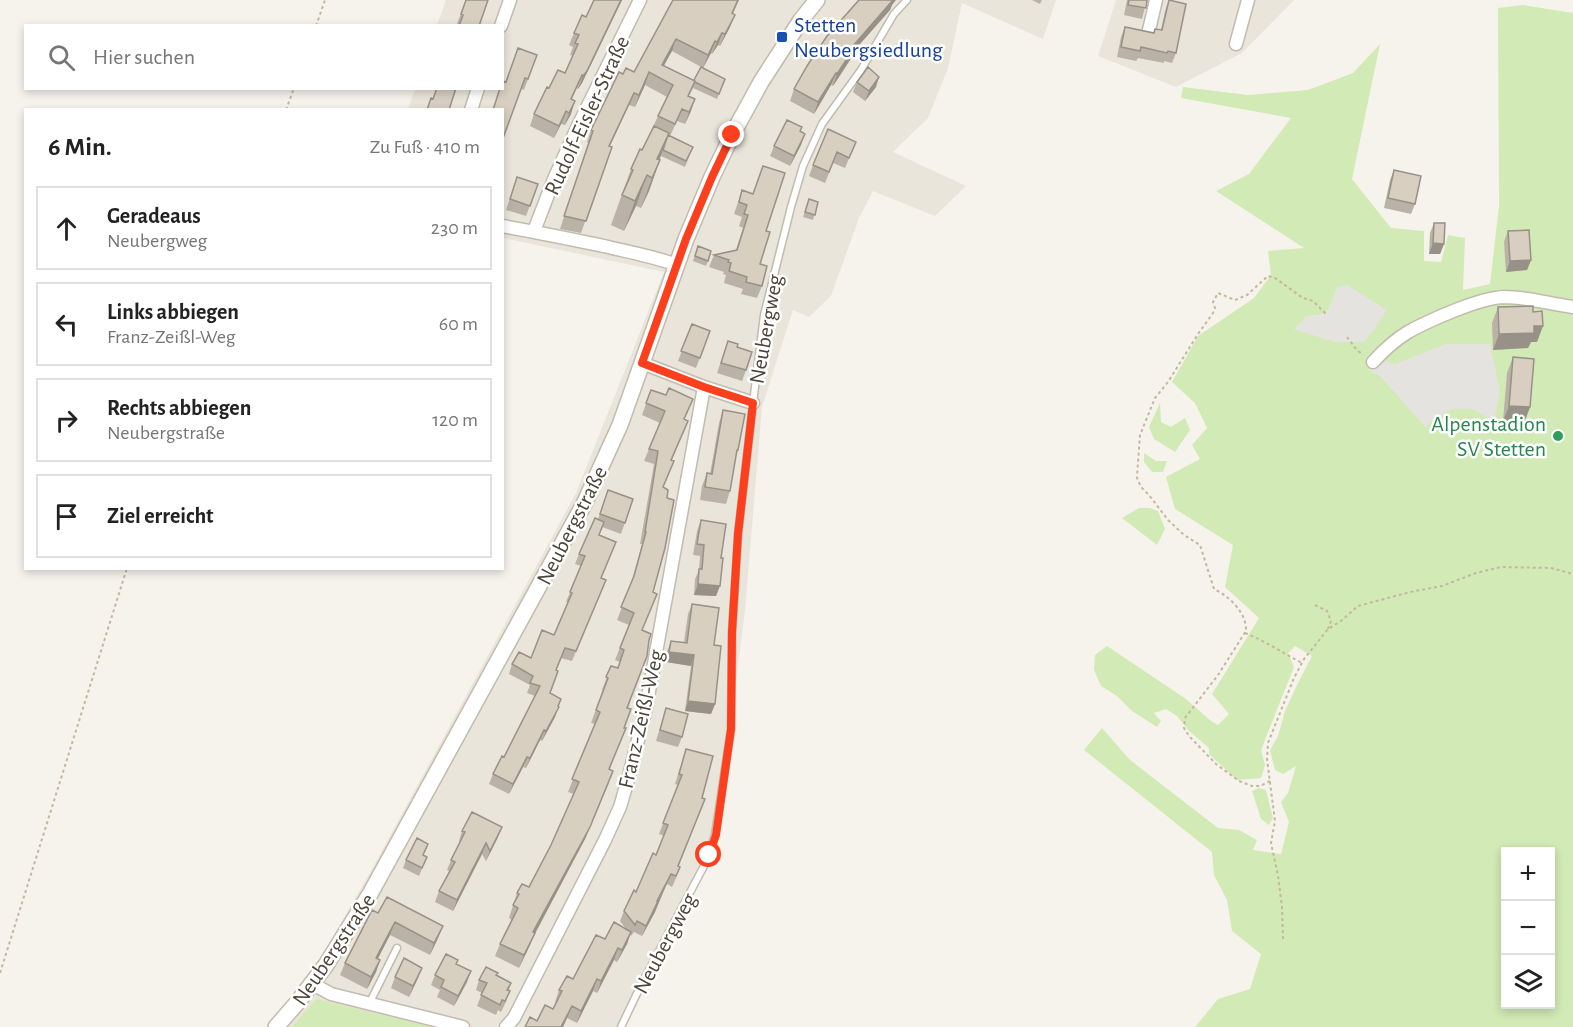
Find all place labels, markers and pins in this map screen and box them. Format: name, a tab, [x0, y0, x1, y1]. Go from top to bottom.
place label: Stetten Neubergsiedlung	[794, 14, 943, 61]
marker: Stetten Neubergsiedlung	[775, 30, 789, 44]
place label: Alpenstadion SV Stetten	[1431, 413, 1546, 460]
marker: Alpenstadion SV Stetten	[1551, 429, 1565, 443]

